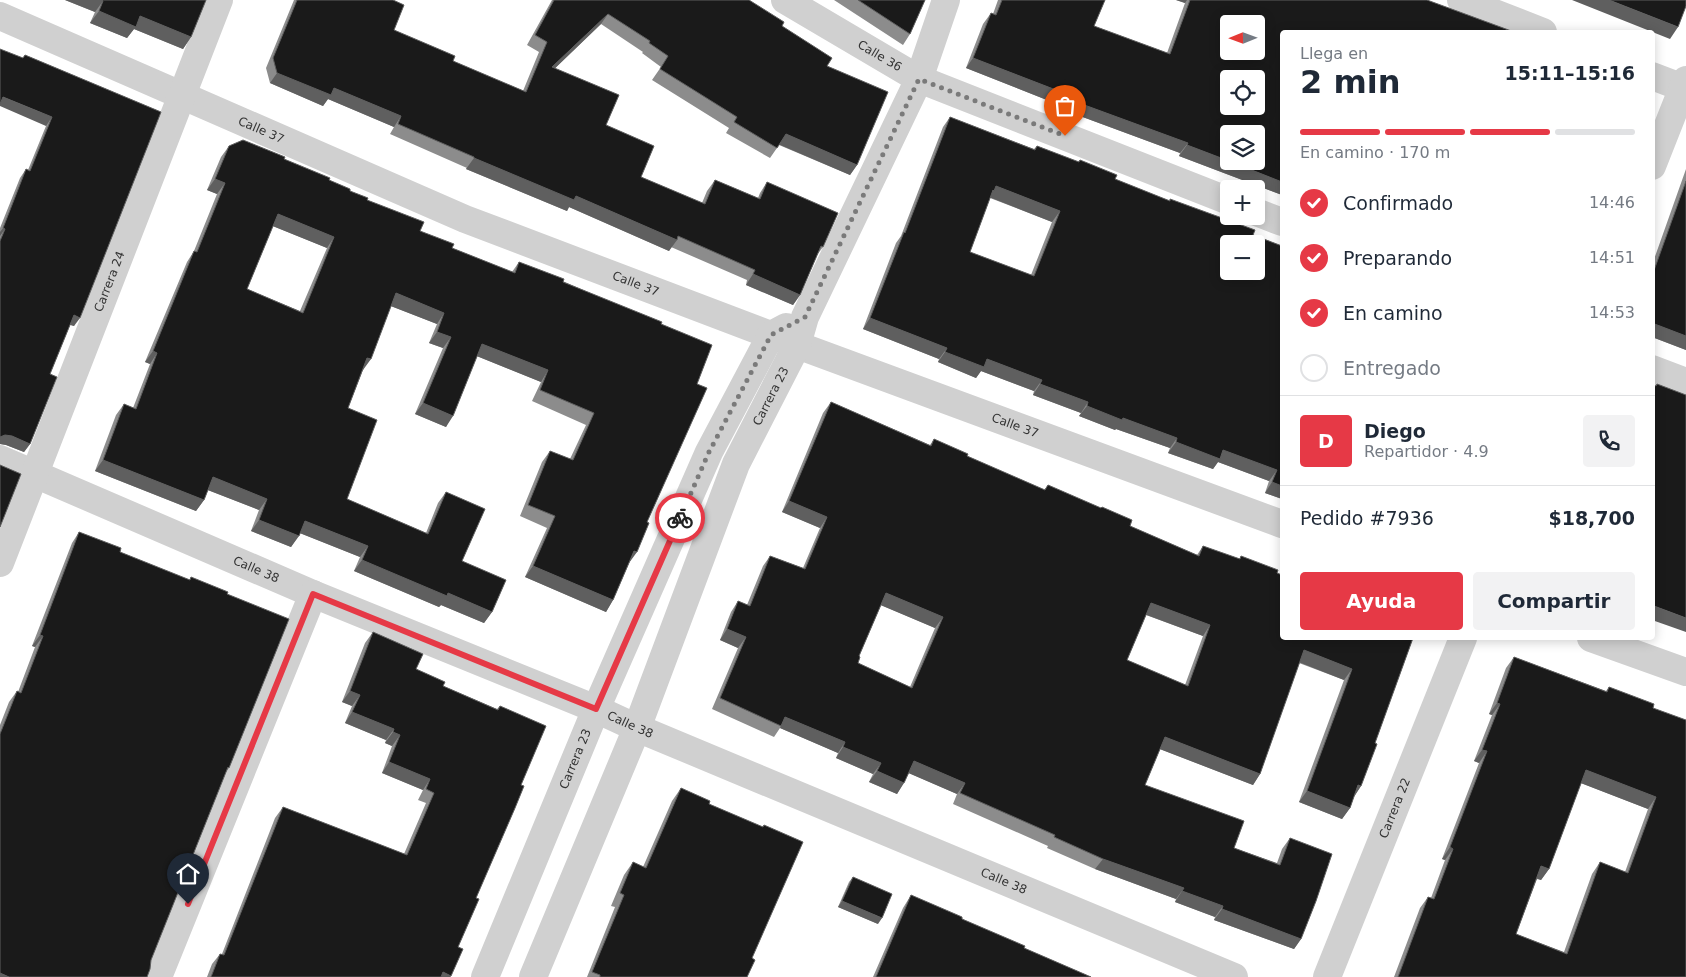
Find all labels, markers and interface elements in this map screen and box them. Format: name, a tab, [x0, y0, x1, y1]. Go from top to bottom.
north arrow	[1220, 15, 1265, 60]
map controls	[1220, 15, 1265, 280]
street label: Calle 36	[855, 37, 904, 74]
text: Llega en	[1300, 44, 1368, 63]
text: 15:11–15:16	[1505, 62, 1635, 84]
text: 2 min	[1300, 63, 1401, 101]
button: locate	[1220, 70, 1265, 115]
pin	[1044, 85, 1086, 136]
icon: bag	[1051, 92, 1079, 120]
street label: Calle 37	[236, 114, 286, 146]
button: layers	[1220, 125, 1265, 170]
text: En camino · 170 m	[1300, 143, 1450, 162]
button: +	[1220, 180, 1265, 225]
icon: check	[1300, 189, 1328, 217]
text: Confirmado	[1343, 192, 1453, 214]
text: 14:46	[1589, 193, 1635, 212]
button: −	[1220, 235, 1265, 280]
icon: check	[1300, 244, 1328, 272]
text: Preparando	[1343, 247, 1452, 269]
text: 14:51	[1589, 248, 1635, 267]
street label: Carrera 24	[91, 249, 128, 314]
street label: Calle 37	[610, 269, 661, 299]
icon: check	[1300, 299, 1328, 327]
text: En camino	[1343, 302, 1443, 324]
text: 14:53	[1589, 303, 1635, 322]
text: Entregado	[1343, 357, 1441, 379]
street label: Carrera 23	[750, 365, 792, 428]
street label: Calle 37	[990, 410, 1041, 441]
button: phone	[1583, 415, 1635, 467]
text: Diego	[1364, 420, 1426, 442]
text: D	[1318, 430, 1334, 452]
text: Repartidor · 4.9	[1364, 442, 1489, 461]
courier	[655, 493, 705, 543]
icon: bike	[666, 504, 694, 532]
text: Pedido #7936	[1300, 507, 1434, 529]
text: $18,700	[1548, 507, 1635, 529]
street label: Calle 38	[231, 553, 281, 586]
button: Ayuda	[1300, 572, 1463, 630]
button: Compartir	[1473, 572, 1635, 630]
street label: Calle 38	[605, 708, 655, 741]
street label: Carrera 23	[557, 727, 594, 791]
street label: Carrera 22	[1376, 776, 1413, 840]
pin	[167, 853, 209, 904]
icon: home	[174, 860, 202, 888]
street label: Calle 38	[979, 865, 1029, 897]

